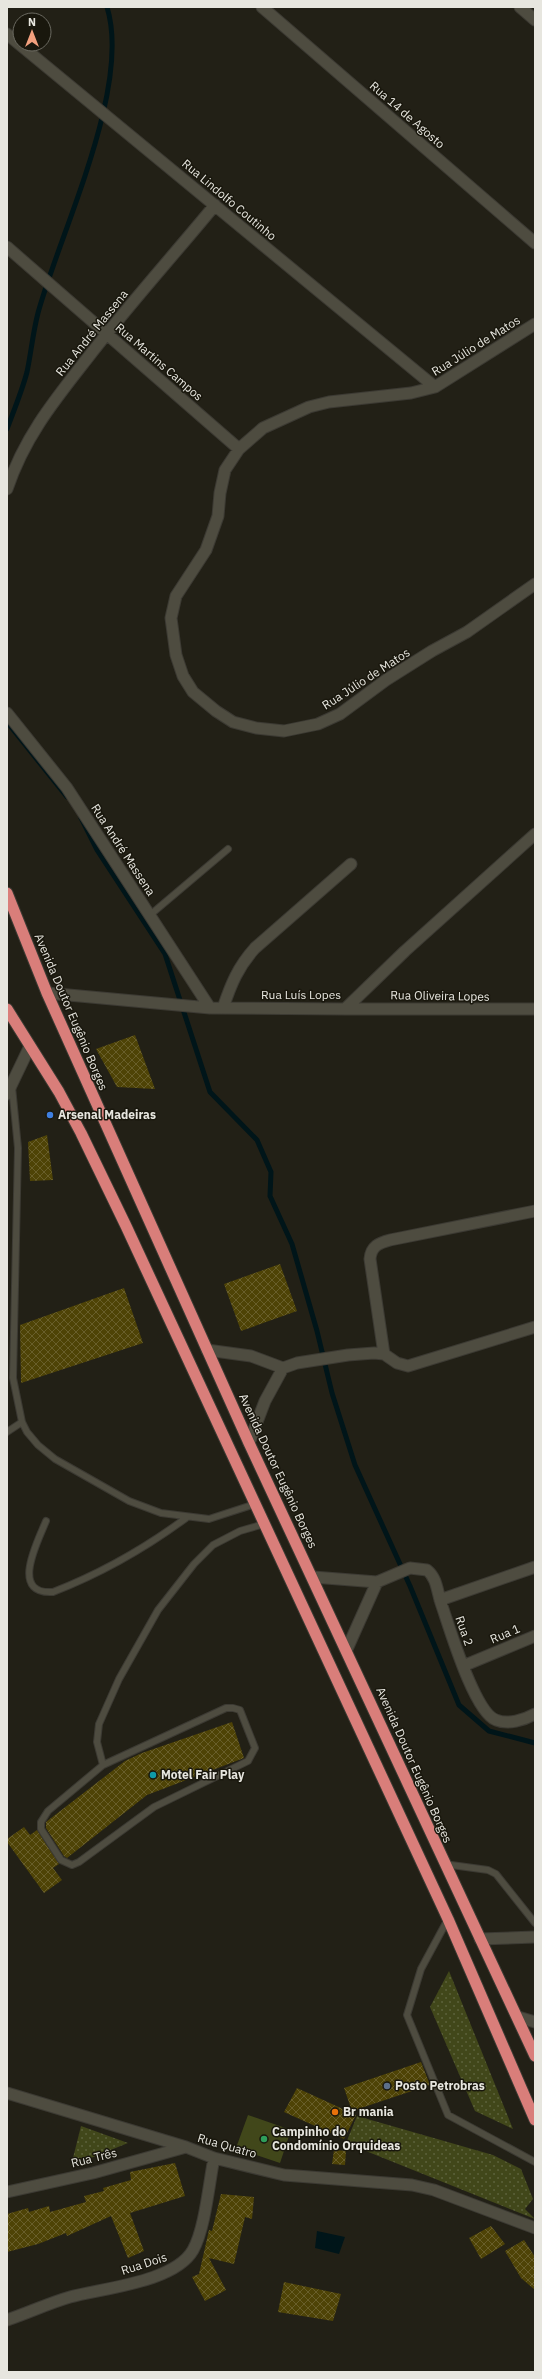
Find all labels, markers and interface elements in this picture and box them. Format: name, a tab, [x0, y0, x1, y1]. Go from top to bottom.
north arrow	[12, 12, 52, 52]
text: N	[28, 15, 36, 29]
street label: Rua 14 de Agosto	[367, 78, 448, 152]
street label: Rua Lindolfo Coutinho	[179, 156, 280, 244]
street label: Rua André Massena	[52, 286, 131, 379]
street label: Rua Júlio de Matos	[429, 312, 523, 379]
street label: Rua Martins Campos	[113, 320, 206, 404]
street label: Rua Júlio de Matos	[319, 644, 413, 713]
street label: Rua André Massena	[88, 801, 159, 899]
street label: Avenida Doutor Eugênio Borges	[32, 931, 111, 1093]
street label: Rua Luís Lopes	[261, 987, 341, 1002]
street label: Rua Oliveira Lopes	[390, 987, 490, 1004]
place label: Arsenal Madeiras	[58, 1107, 156, 1122]
marker: Arsenal Madeiras	[45, 1110, 55, 1120]
street label: Avenida Doutor Eugênio Borges	[236, 1391, 321, 1551]
street label: Rua 2	[452, 1614, 477, 1648]
street label: Rua 1	[488, 1621, 522, 1646]
street label: Avenida Doutor Eugênio Borges	[373, 1685, 456, 1845]
place label: Motel Fair Play	[161, 1767, 245, 1782]
marker: Motel Fair Play	[148, 1770, 158, 1780]
place label: Posto Petrobras	[395, 2078, 485, 2093]
marker: Posto Petrobras	[382, 2081, 392, 2091]
place label: Br mania	[343, 2104, 394, 2119]
marker: Br mania	[330, 2107, 340, 2117]
place label: Campinho do Condomínio Orquideas	[272, 2124, 400, 2153]
street label: Rua Quatro	[196, 2130, 259, 2161]
marker: Campinho do Condomínio Orquideas	[259, 2134, 269, 2144]
street label: Rua Três	[69, 2145, 119, 2170]
street label: Rua Dois	[119, 2249, 169, 2278]

